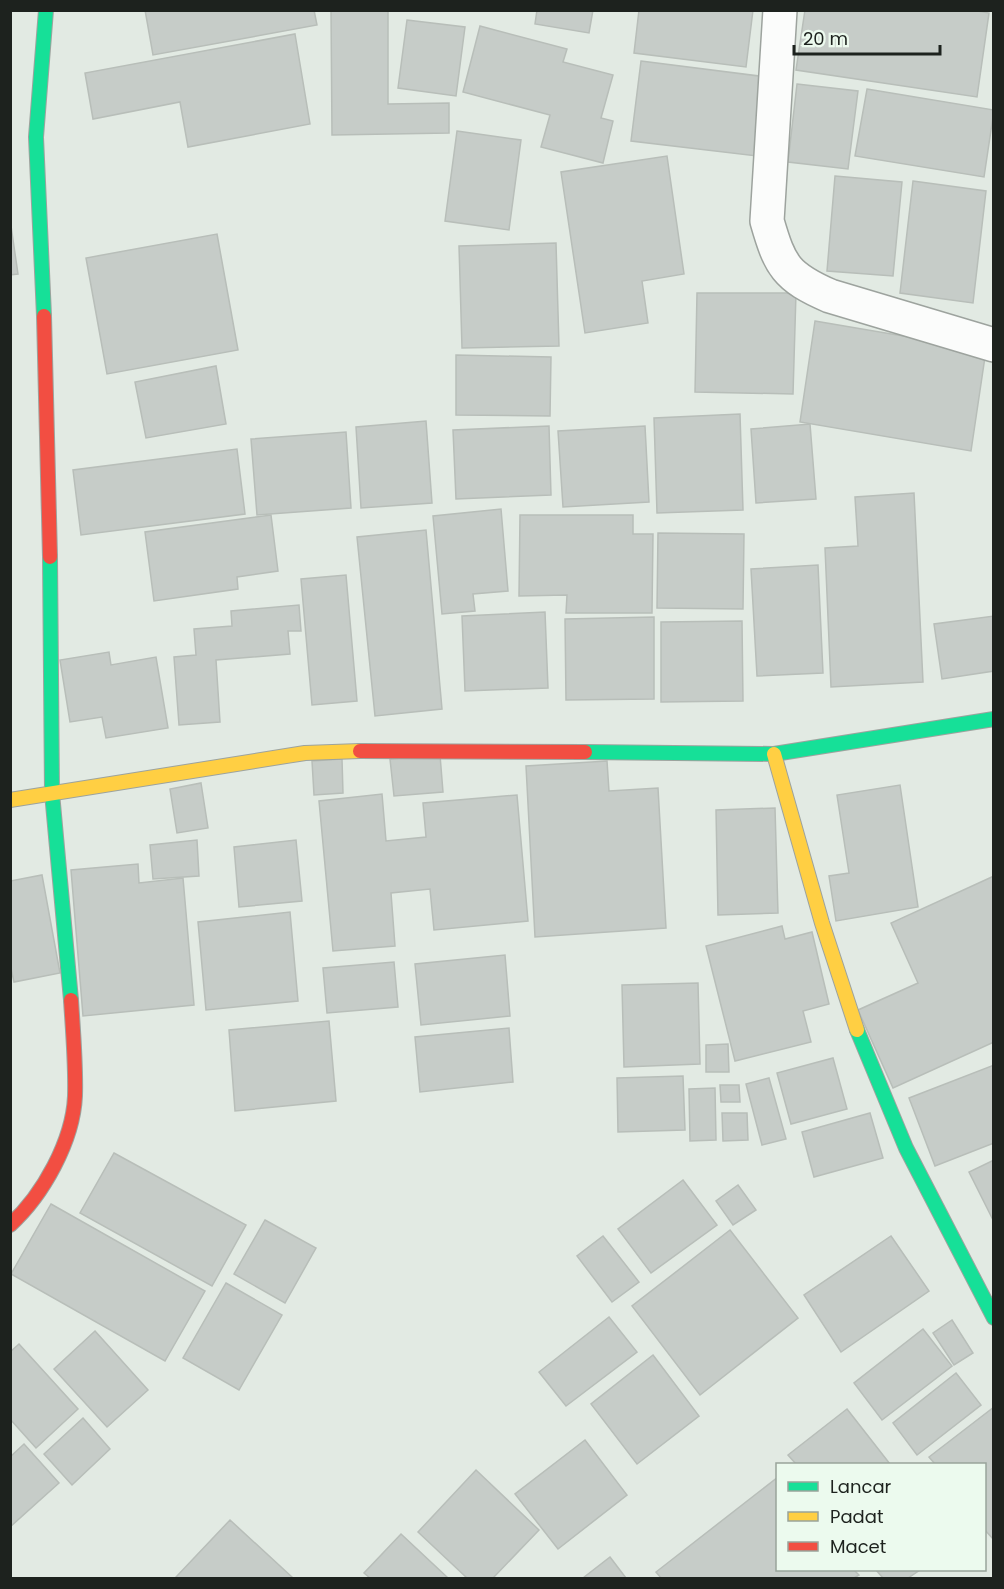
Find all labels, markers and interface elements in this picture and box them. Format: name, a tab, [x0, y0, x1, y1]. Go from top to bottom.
scale bar	[794, 18, 940, 56]
text: 20 m	[803, 26, 848, 51]
legend	[776, 1463, 986, 1571]
text: Lancar	[830, 1474, 892, 1499]
text: Padat	[830, 1504, 883, 1529]
text: Macet	[830, 1534, 886, 1559]

